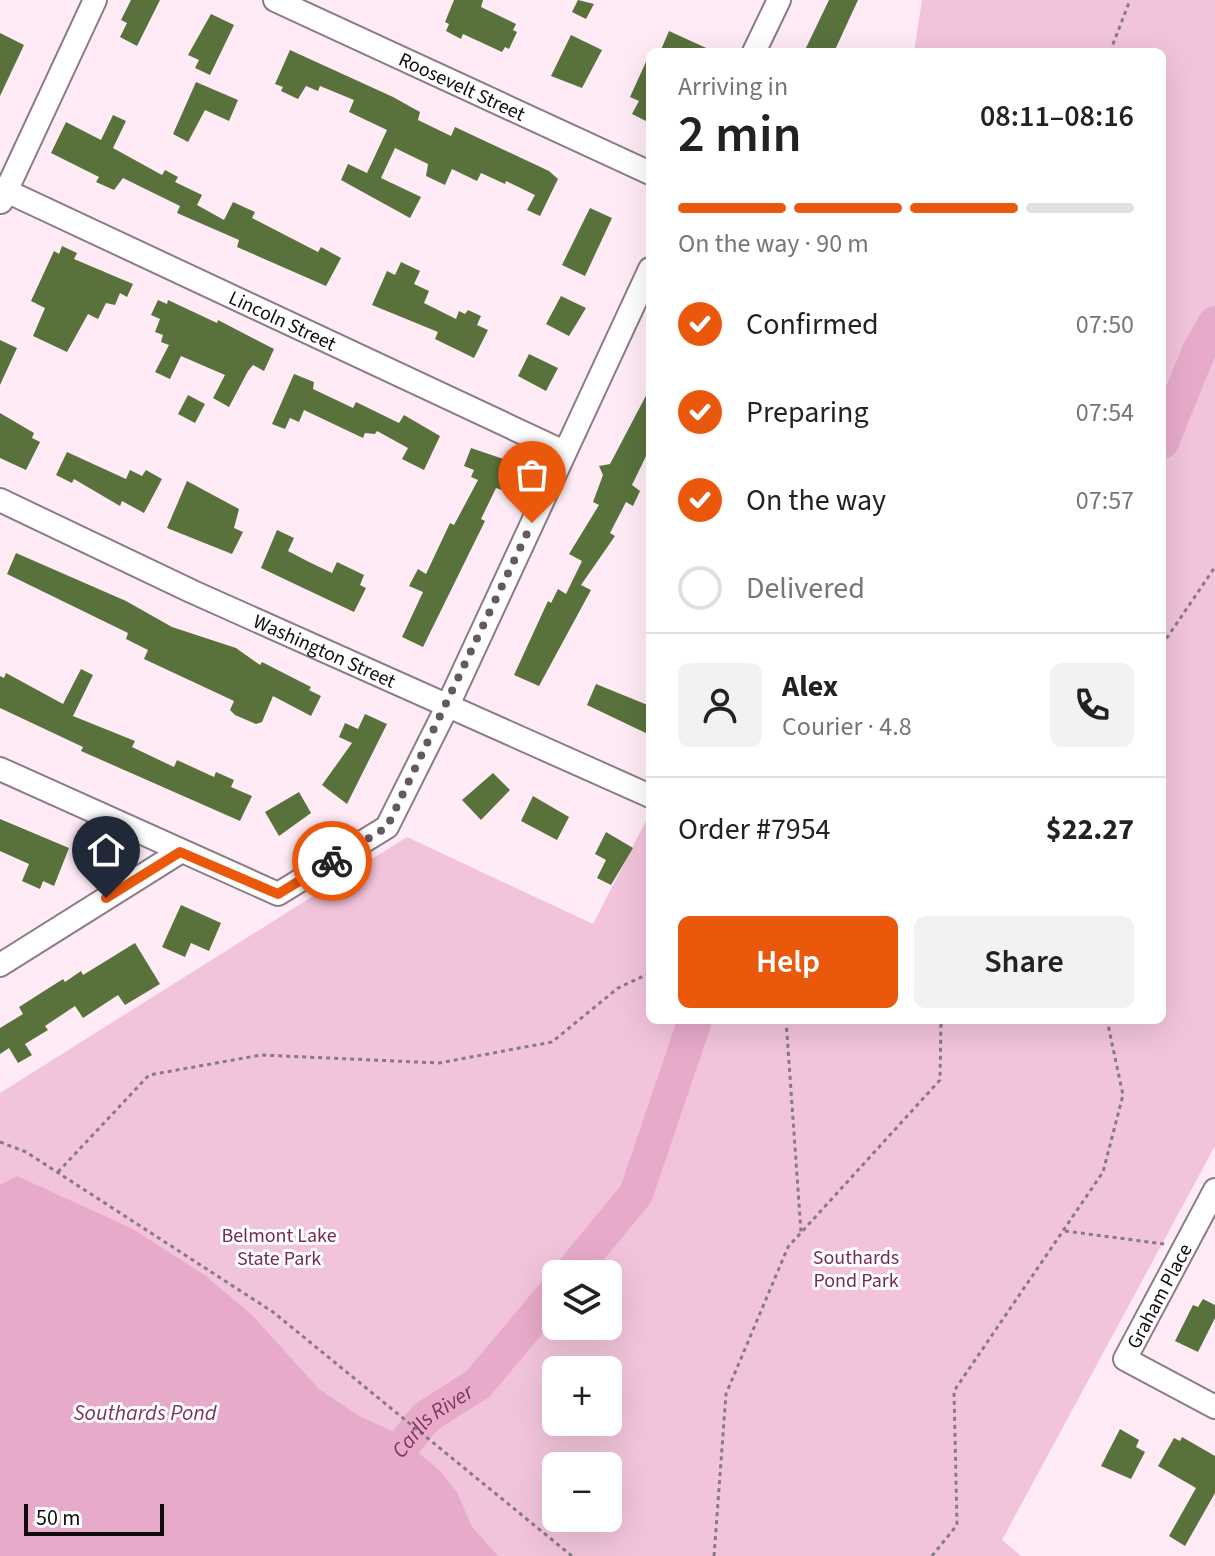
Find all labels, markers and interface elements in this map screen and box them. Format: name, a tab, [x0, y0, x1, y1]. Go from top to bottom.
street label: Roosevelt Street	[394, 46, 530, 129]
text: Arriving in	[678, 68, 788, 105]
text: 08:11–08:16	[980, 95, 1134, 138]
text: 2 min	[678, 98, 802, 172]
text: On the way · 90 m	[678, 225, 869, 262]
street label: Lincoln Street	[224, 284, 341, 358]
icon: check	[678, 302, 722, 346]
text: Confirmed	[746, 303, 879, 346]
text: 07:50	[1076, 306, 1134, 343]
icon: check	[678, 390, 722, 434]
text: Preparing	[746, 391, 869, 434]
text: 07:54	[1076, 394, 1134, 431]
pin	[498, 441, 566, 523]
icon: bag	[510, 453, 554, 497]
icon: check	[678, 478, 722, 522]
text: On the way	[746, 479, 886, 522]
text: 07:57	[1076, 482, 1134, 519]
text: Delivered	[746, 567, 865, 610]
street label: Washington Street	[249, 608, 400, 696]
button: person	[678, 663, 762, 747]
button: phone	[1050, 663, 1134, 747]
text: Alex	[782, 665, 838, 708]
text: Courier · 4.8	[782, 708, 912, 745]
text: Order #7954	[678, 808, 831, 851]
text: $22.27	[1046, 808, 1134, 851]
pin	[72, 816, 140, 898]
courier	[292, 821, 372, 901]
icon: home	[84, 828, 128, 872]
icon: bike	[310, 839, 354, 883]
button: Help	[678, 916, 898, 1008]
button: Share	[914, 916, 1134, 1008]
park label: Belmont Lake State Park	[221, 1222, 337, 1273]
street label: Graham Place	[1120, 1239, 1199, 1354]
park label: Southards Pond Park	[813, 1244, 899, 1295]
map controls	[542, 1260, 622, 1532]
button: layers	[542, 1260, 622, 1340]
button: +	[542, 1356, 622, 1436]
water label: Carlls River	[384, 1375, 481, 1465]
water label: Southards Pond	[73, 1397, 218, 1429]
button: −	[542, 1452, 622, 1532]
scale bar	[24, 1500, 164, 1536]
text: 50 m	[36, 1502, 81, 1534]

